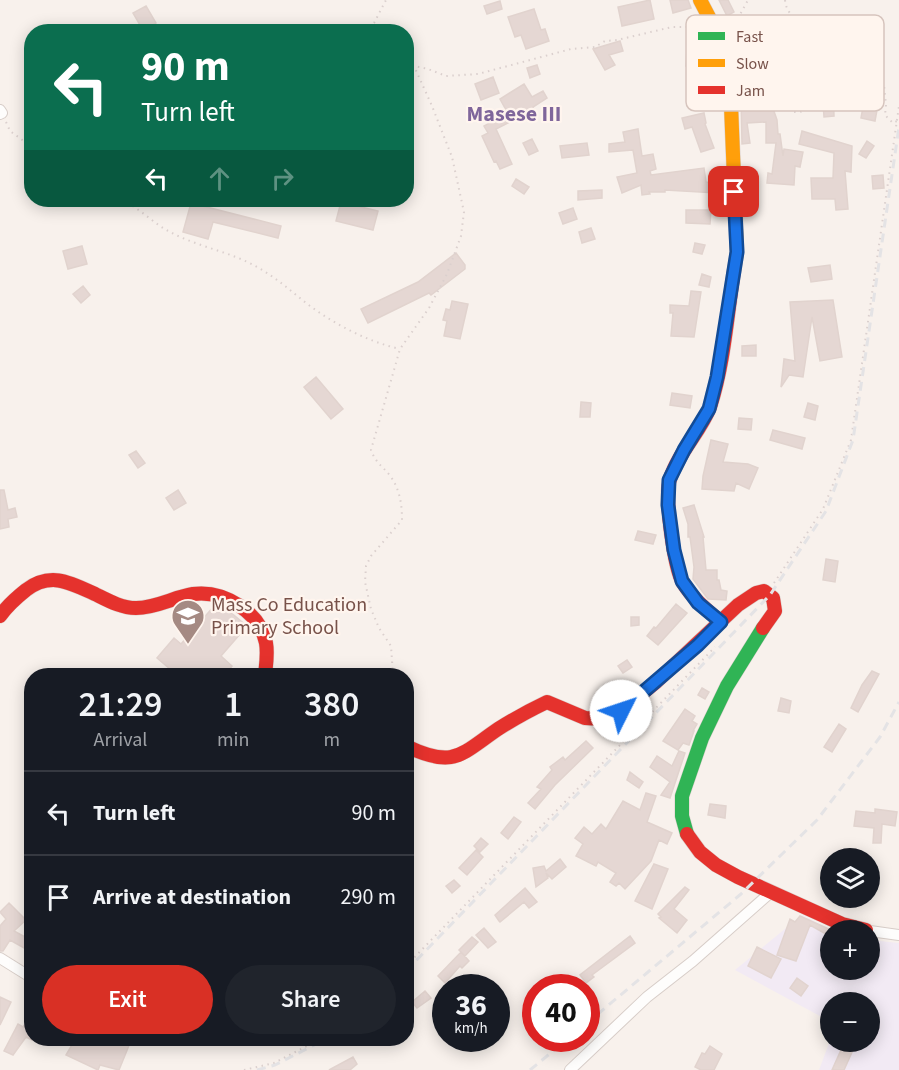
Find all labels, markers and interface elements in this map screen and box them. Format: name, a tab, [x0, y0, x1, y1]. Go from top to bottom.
legend	[686, 15, 884, 111]
text: Fast	[736, 26, 764, 48]
text: 90 m	[141, 37, 230, 97]
icon: left	[42, 48, 120, 126]
text: Slow	[736, 53, 769, 75]
text: Jam	[736, 80, 765, 102]
text: Turn left	[141, 93, 235, 132]
district label: Masese III	[467, 98, 561, 130]
icon: left	[140, 162, 173, 195]
icon: ahead	[203, 162, 236, 195]
icon: right	[266, 162, 299, 195]
pin	[708, 166, 759, 217]
icon: arrive	[717, 175, 750, 208]
place label: Mass Co Education Primary School	[211, 591, 367, 642]
school or university icon: Mass Co Education Primary School	[170, 598, 206, 645]
text: 21:29	[79, 679, 162, 730]
text: 1	[224, 679, 242, 730]
text: 380	[304, 679, 359, 730]
position arrow	[589, 679, 653, 743]
text: Arrival	[94, 726, 147, 754]
text: min	[217, 726, 249, 754]
text: m	[323, 726, 340, 754]
icon: left	[42, 797, 75, 830]
text: Turn left	[93, 797, 175, 829]
text: 90 m	[351, 797, 396, 829]
map controls	[820, 848, 880, 1052]
button: layers	[820, 848, 880, 908]
icon: arrive	[42, 881, 75, 914]
text: Arrive at destination	[93, 881, 291, 913]
text: 290 m	[341, 881, 396, 913]
button: +	[820, 920, 880, 980]
button: Exit	[42, 965, 213, 1034]
button: Share	[225, 965, 396, 1034]
speed limit sign: 40	[522, 974, 600, 1052]
text: 36	[455, 984, 487, 1027]
button: −	[820, 992, 880, 1052]
text: km/h	[454, 1018, 488, 1039]

